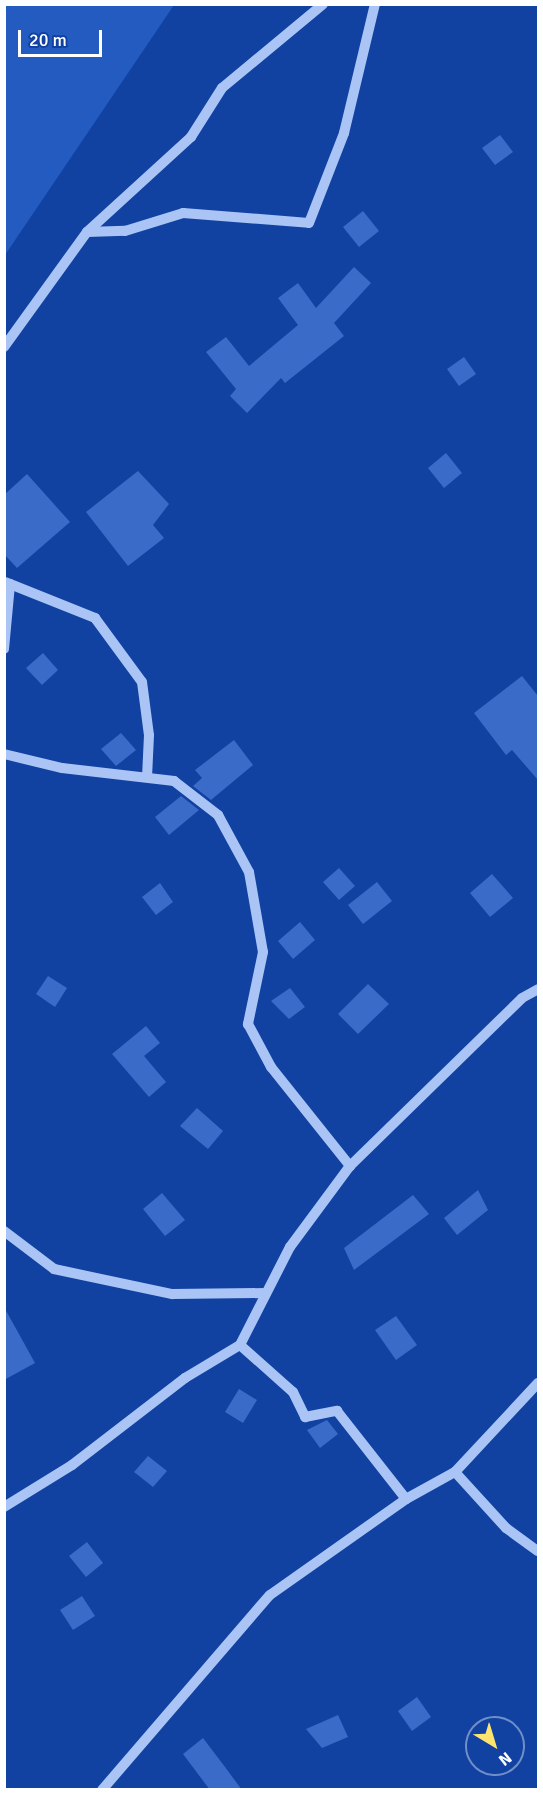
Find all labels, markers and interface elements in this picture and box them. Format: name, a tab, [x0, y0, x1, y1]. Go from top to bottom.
scale bar	[21, 18, 105, 56]
text: 20 m	[29, 29, 67, 51]
north arrow	[465, 1716, 525, 1776]
text: N	[494, 1747, 515, 1770]

